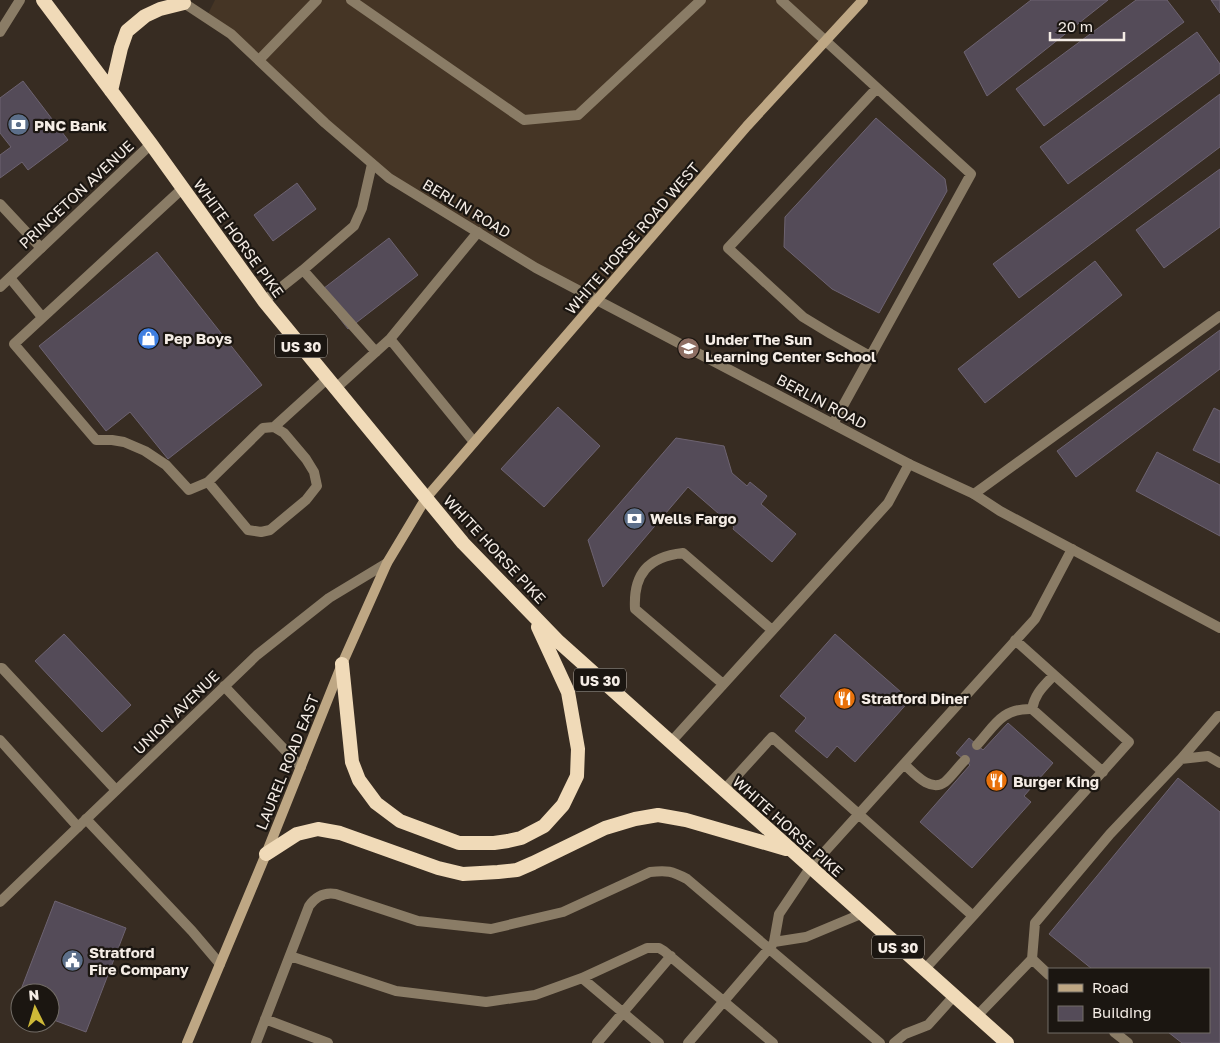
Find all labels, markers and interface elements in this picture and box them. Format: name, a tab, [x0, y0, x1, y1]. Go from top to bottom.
scale bar	[1050, 10, 1124, 42]
text: 20 m	[1058, 17, 1093, 35]
bank icon: PNC Bank	[6, 113, 30, 137]
place label: PNC Bank	[34, 116, 107, 134]
street label: PRINCETON AVENUE	[15, 136, 137, 252]
street label: WHITE HORSE ROAD WEST	[561, 158, 703, 318]
street label: WHITE HORSE PIKE	[190, 175, 288, 301]
street label: BERLIN ROAD	[420, 175, 514, 241]
shop icon: Pep Boys	[136, 326, 160, 350]
place label: Pep Boys	[164, 329, 232, 347]
place label: Under The Sun Learning Center School	[705, 330, 876, 365]
road number: US 30	[275, 334, 327, 358]
school or university icon: Under The Sun Learning Center School	[677, 336, 701, 360]
street label: BERLIN ROAD	[774, 370, 870, 432]
street label: WHITE HORSE PIKE	[440, 491, 550, 607]
bank icon: Wells Fargo	[622, 506, 646, 530]
place label: Wells Fargo	[650, 509, 736, 527]
street label: UNION AVENUE	[129, 666, 223, 758]
road number: US 30	[574, 668, 626, 692]
restaurant icon: Stratford Diner	[833, 686, 857, 710]
place label: Stratford Diner	[861, 689, 969, 707]
street label: LAUREL ROAD EAST	[252, 692, 322, 832]
restaurant icon: Burger King	[985, 769, 1009, 793]
street label: WHITE HORSE PIKE	[729, 772, 847, 880]
place label: Burger King	[1013, 772, 1099, 790]
road number: US 30	[872, 936, 924, 959]
place label: Stratford Fire Company	[89, 943, 189, 978]
public building icon: Stratford Fire Company	[61, 949, 85, 973]
legend	[1048, 968, 1210, 1033]
text: Road	[1092, 978, 1129, 996]
north arrow	[10, 983, 60, 1033]
text: N	[28, 986, 40, 1003]
text: Building	[1092, 1003, 1152, 1021]

